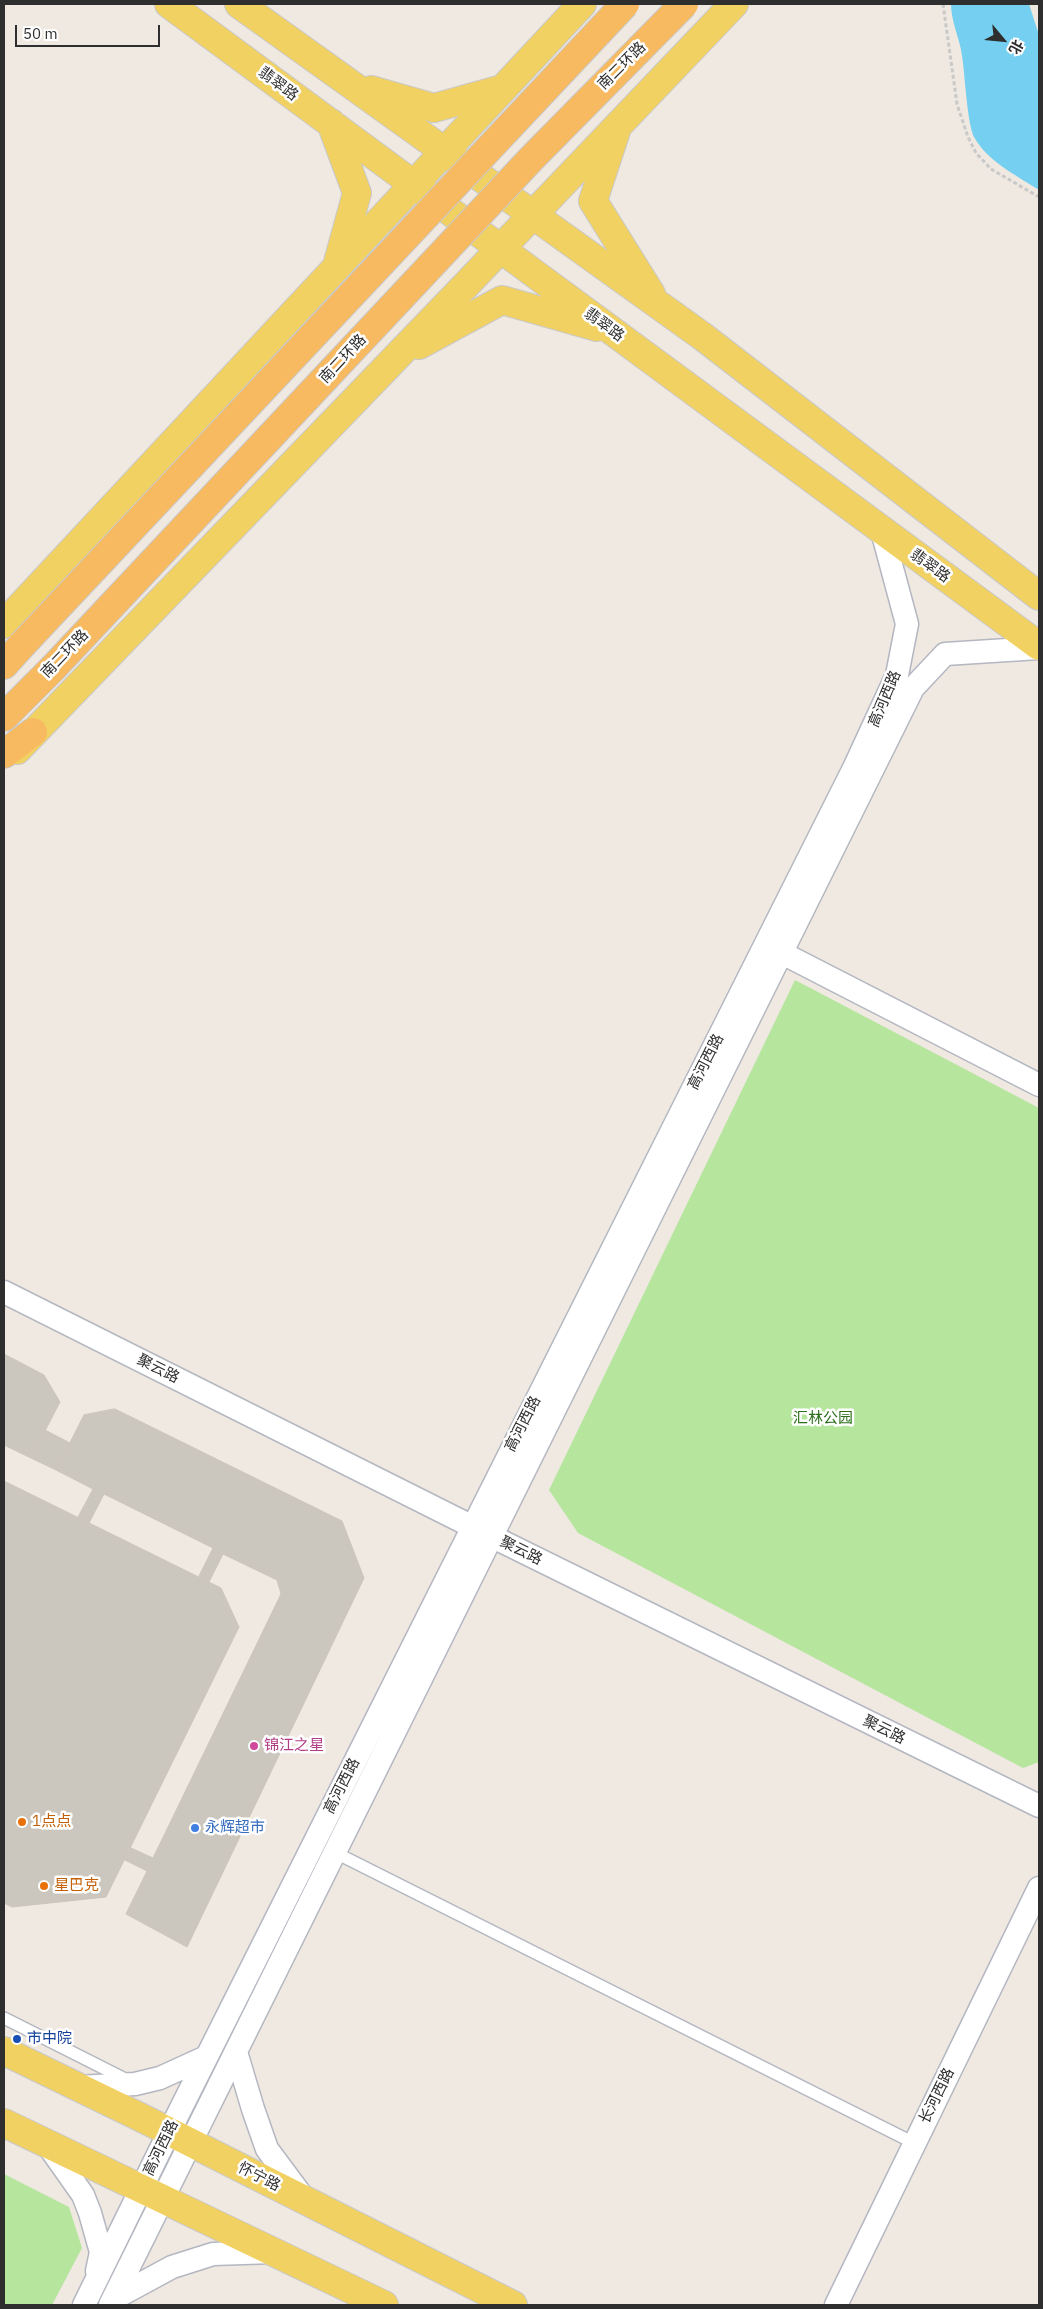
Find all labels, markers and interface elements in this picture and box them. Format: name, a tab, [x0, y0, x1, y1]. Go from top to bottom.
scale bar	[18, 15, 162, 47]
north arrow	[978, 15, 1028, 65]
text: 50 m	[23, 24, 58, 43]
text: 北	[1005, 37, 1027, 57]
street label: 南二环路	[594, 38, 650, 94]
street label: 翡翠路	[255, 63, 301, 105]
street label: 翡翠路	[581, 304, 627, 346]
street label: 南二环路	[316, 331, 370, 387]
street label: 翡翠路	[907, 545, 953, 587]
street label: 南二环路	[38, 626, 92, 682]
street label: 高河西路	[865, 668, 905, 730]
street label: 高河西路	[684, 1031, 728, 1093]
street label: 聚云路	[134, 1351, 182, 1387]
street label: 高河西路	[501, 1393, 545, 1455]
park label: 汇林公园	[793, 1410, 853, 1428]
street label: 聚云路	[497, 1533, 545, 1569]
street label: 聚云路	[860, 1712, 908, 1748]
place label: 锦江之星	[264, 1737, 324, 1755]
marker: 锦江之星	[248, 1740, 260, 1752]
street label: 高河西路	[320, 1755, 364, 1817]
place label: 1点点	[32, 1813, 71, 1831]
marker: 1点点	[16, 1816, 28, 1828]
place label: 永辉超市	[205, 1819, 265, 1837]
marker: 永辉超市	[189, 1822, 201, 1834]
place label: 星巴克	[54, 1877, 99, 1895]
marker: 星巴克	[38, 1880, 50, 1892]
place label: 市中院	[27, 2030, 72, 2048]
marker: 市中院	[11, 2033, 23, 2045]
street label: 长河西路	[916, 2065, 958, 2127]
street label: 高河西路	[140, 2117, 182, 2179]
street label: 怀宁路	[235, 2159, 283, 2195]

